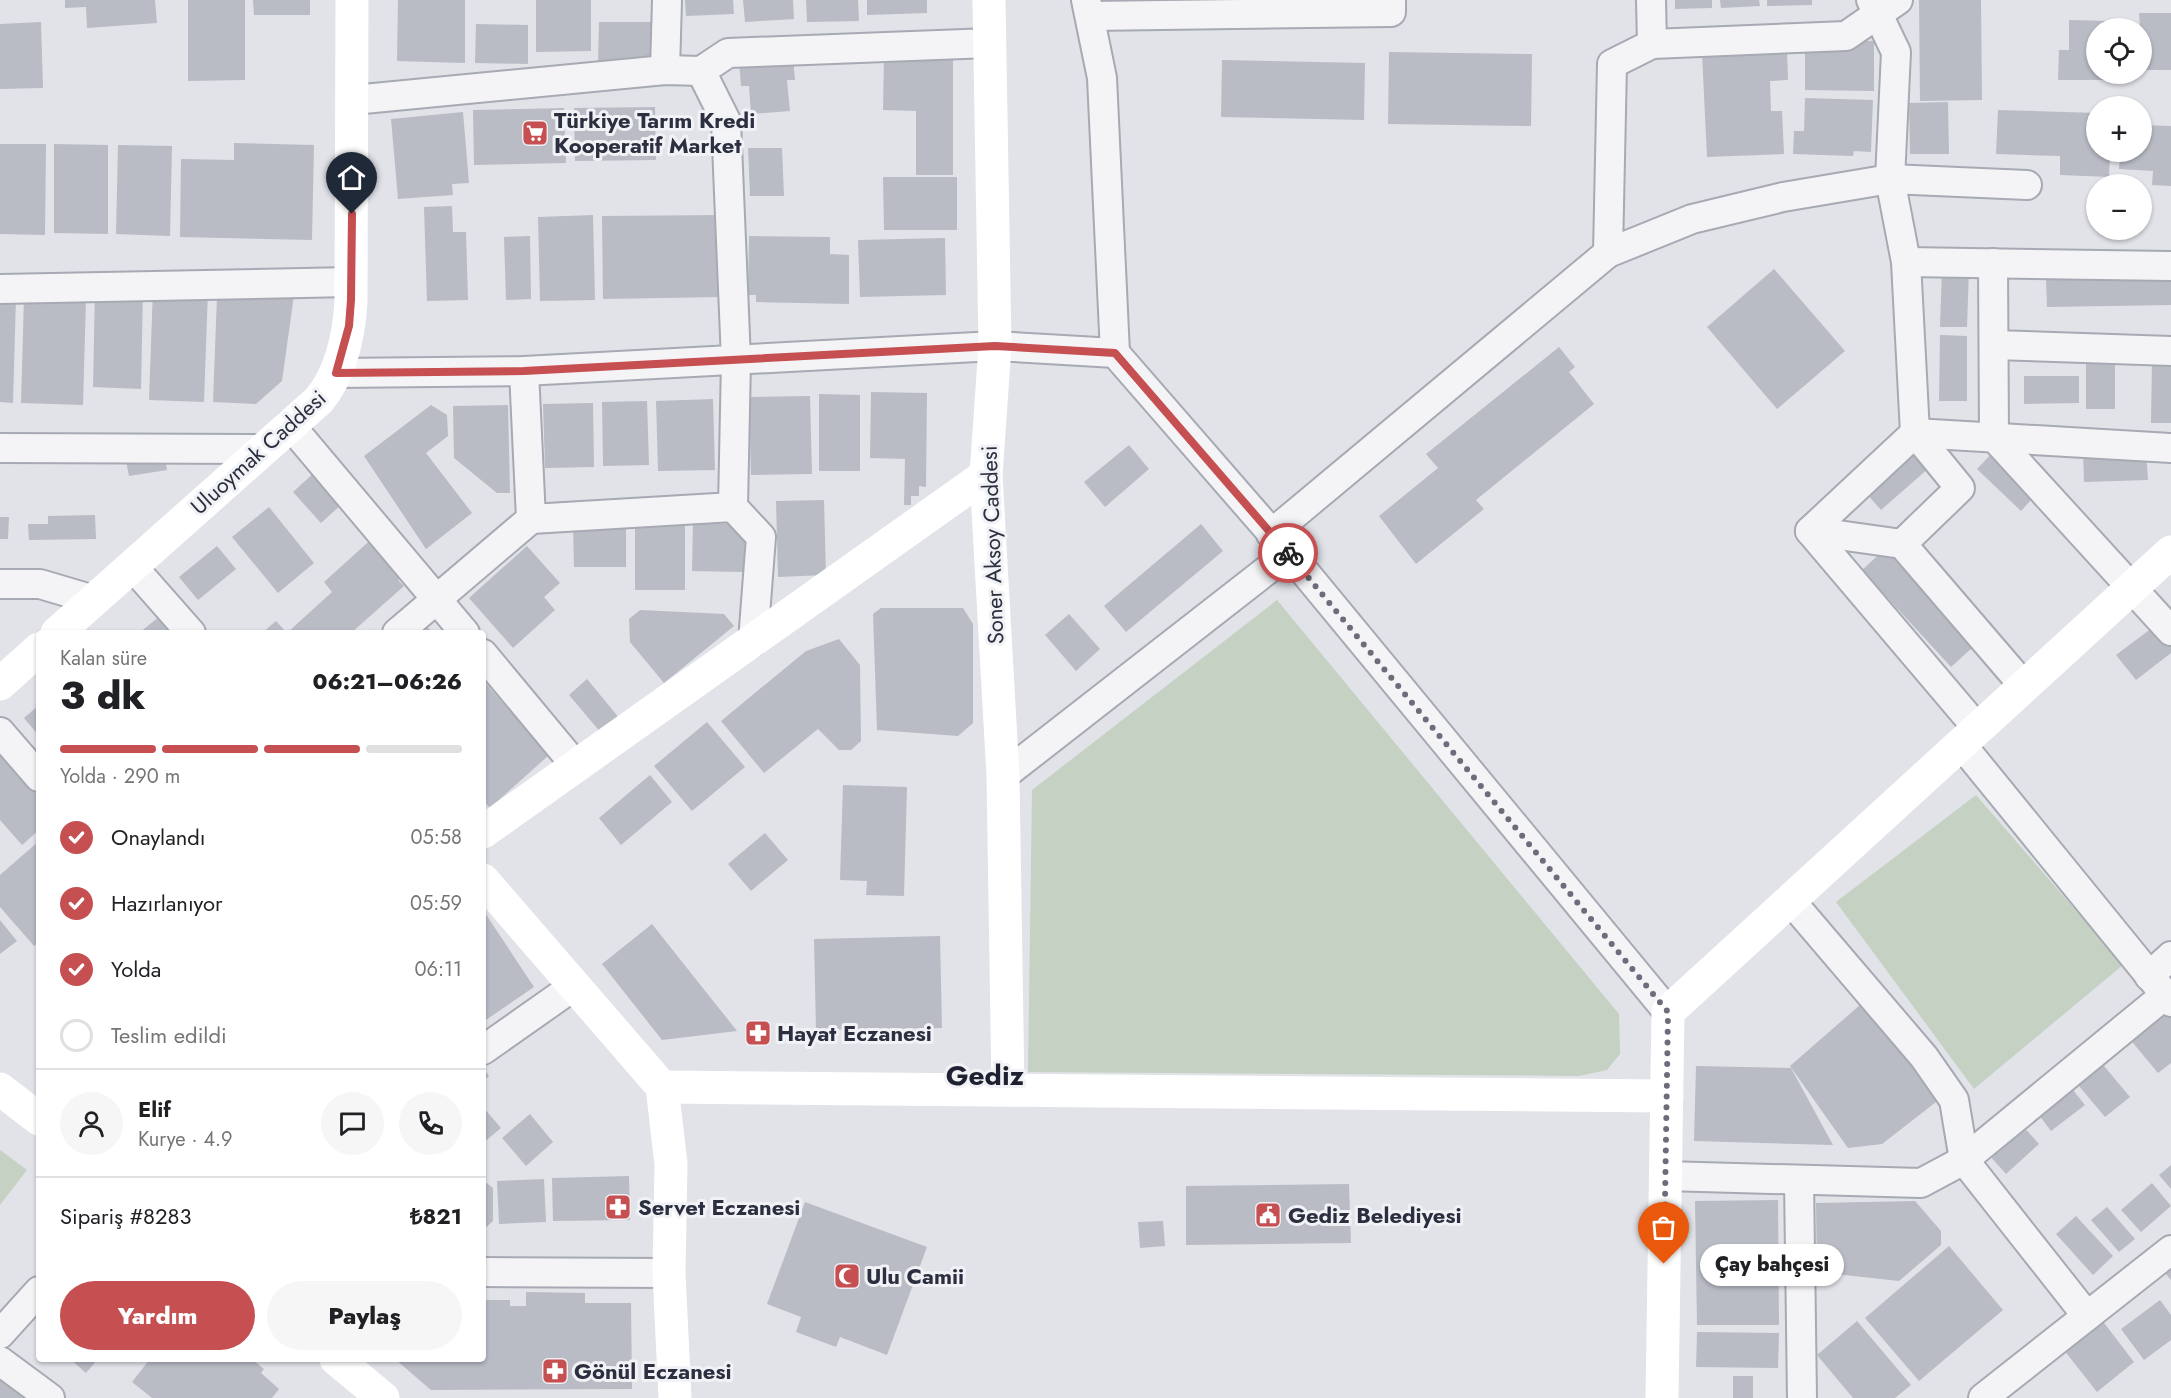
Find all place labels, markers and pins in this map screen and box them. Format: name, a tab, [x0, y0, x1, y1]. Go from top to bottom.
place label: Türkiye Tarım Kredi Kooperatif Market	[554, 104, 755, 161]
supermarket icon: Türkiye Tarım Kredi Kooperatif Market	[520, 118, 550, 148]
pin	[326, 152, 377, 214]
place label: Hayat Eczanesi	[777, 1017, 932, 1049]
pharmacy icon: Hayat Eczanesi	[743, 1018, 773, 1048]
place label: Servet Eczanesi	[638, 1191, 800, 1223]
pharmacy icon: Servet Eczanesi	[603, 1192, 633, 1222]
place label: Gediz Belediyesi	[1288, 1199, 1462, 1231]
public building icon: Gediz Belediyesi	[1253, 1200, 1283, 1230]
pin	[1638, 1202, 1689, 1264]
callout: Çay bahçesi	[1700, 1243, 1844, 1285]
place label: Ulu Camii	[866, 1260, 964, 1292]
mosque icon: Ulu Camii	[832, 1261, 862, 1291]
place label: Gönül Eczanesi	[574, 1355, 732, 1387]
pharmacy icon: Gönül Eczanesi	[540, 1356, 570, 1386]

